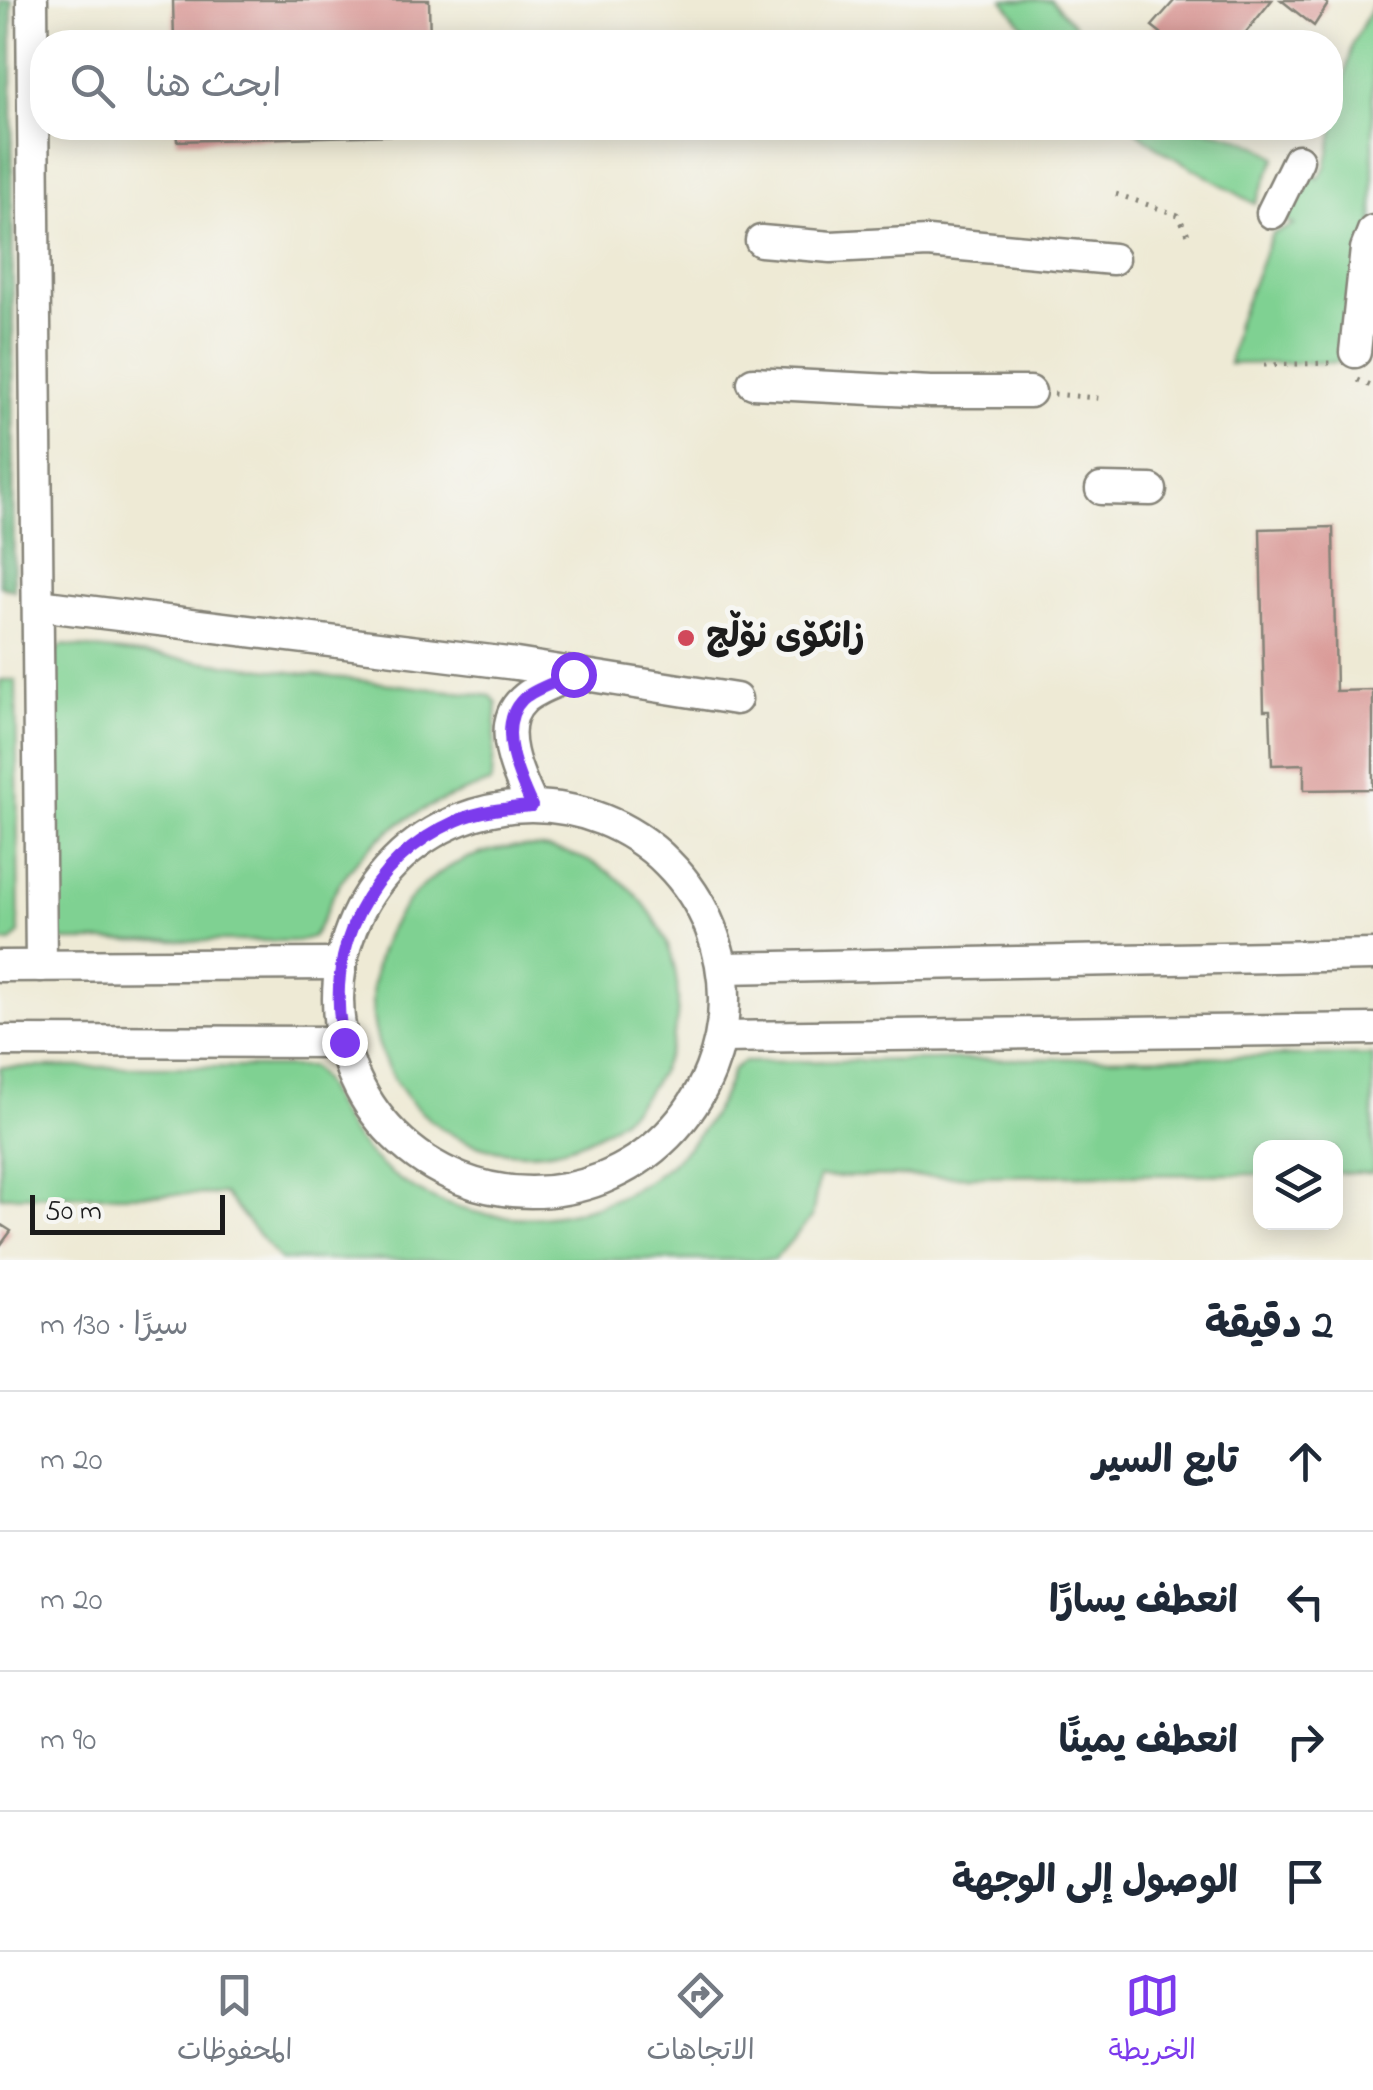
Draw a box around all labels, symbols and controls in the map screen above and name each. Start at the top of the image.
search box [30,30,1343,140]
icon: search [65,58,120,113]
text: ابحث هنا [145,59,282,115]
place label: زانکۆی نۆڵج [706,610,864,664]
marker: زانکۆی نۆڵج [675,627,697,649]
route start [551,652,597,698]
route end [322,1020,368,1066]
map controls [1253,1140,1343,1230]
button: layers [1253,1140,1343,1230]
scale bar [30,1190,225,1234]
text: 50 m [45,1192,102,1233]
text: 2 دقيقة [1205,1296,1333,1357]
text: سيرًا · 130 m [40,1303,189,1350]
icon: ahead [1278,1434,1333,1489]
text: تابع السير [1093,1435,1238,1491]
text: 20 m [40,1438,103,1485]
icon: left [1278,1574,1333,1629]
text: انعطف يسارًا [1049,1575,1238,1631]
text: 20 m [40,1578,103,1625]
icon: right [1278,1714,1333,1769]
text: انعطف يمينًا [1059,1715,1238,1771]
text: 90 m [40,1718,96,1765]
icon: arrive [1278,1854,1333,1909]
text: الوصول إلى الوجهة [952,1855,1238,1911]
tab: المحفوظات [177,1968,292,2074]
tab: الاتجاهات [646,1968,755,2074]
tab: الخريطة [1109,1968,1196,2074]

